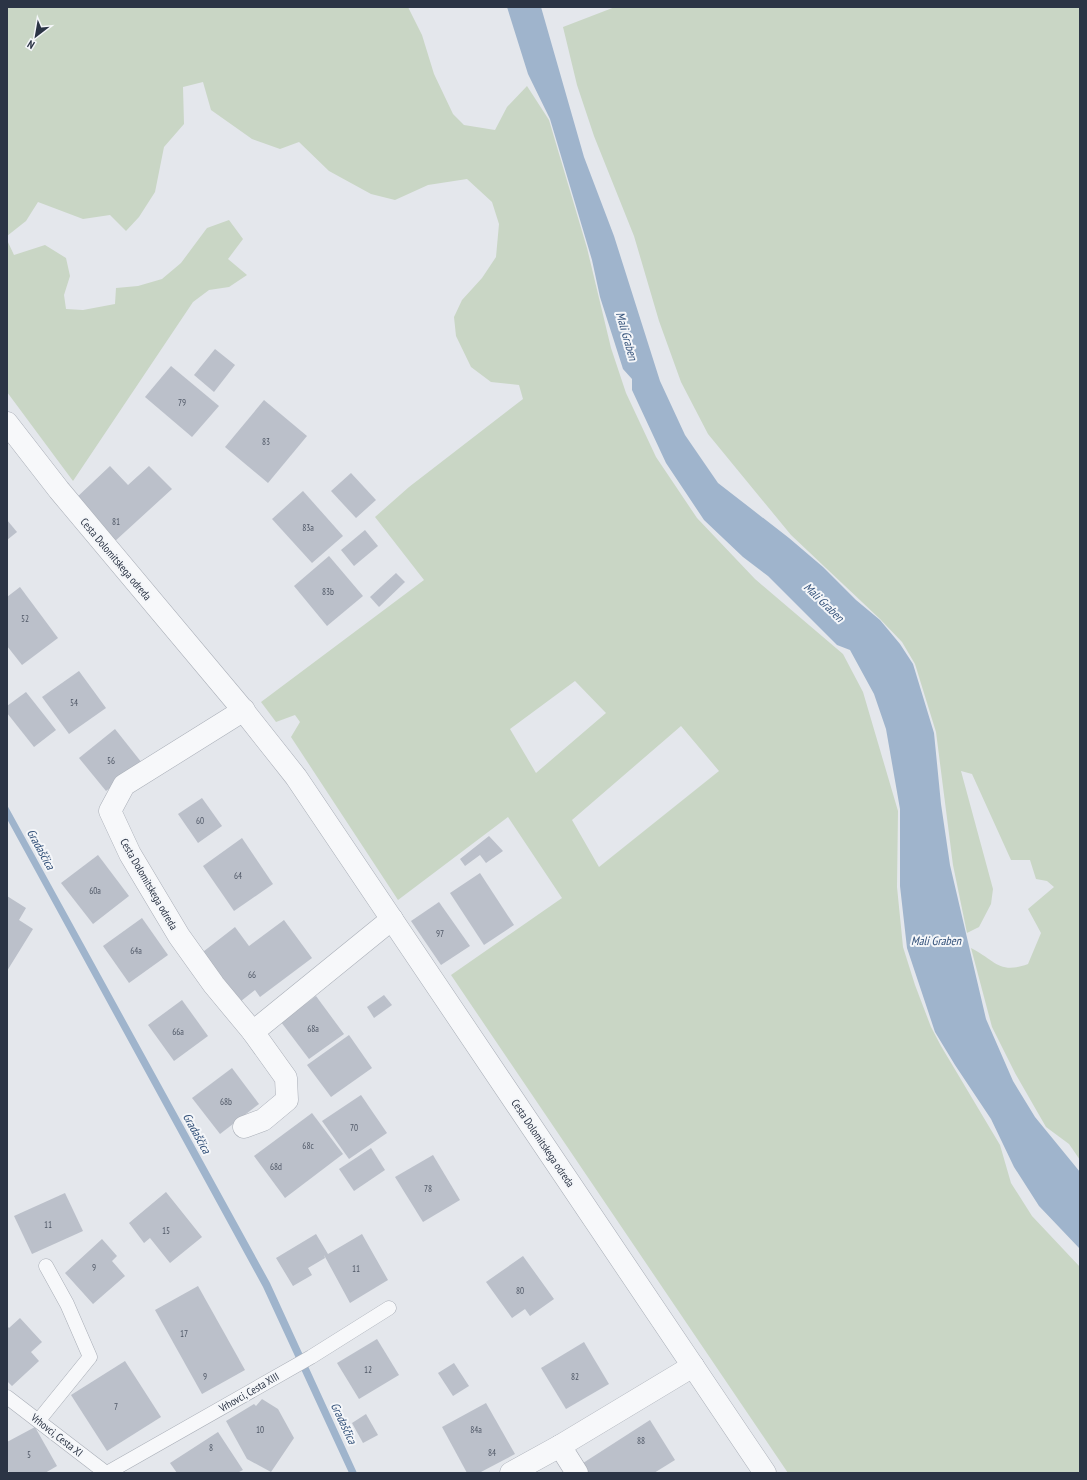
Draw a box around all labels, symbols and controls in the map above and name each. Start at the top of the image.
north arrow [16,16,56,56]
text: N [25,37,37,52]
water label: Mali Graben [613,310,641,363]
house number: 79 [178,397,186,408]
house number: 83 [262,436,270,447]
street label: Cesta Dolomitskega odreda [77,515,155,603]
house number: 81 [112,516,120,527]
house number: 83a [302,522,314,533]
water label: Mali Graben [801,579,848,625]
house number: 83b [322,586,334,597]
house number: 52 [21,613,29,624]
house number: 54 [70,697,78,708]
house number: 56 [107,755,115,766]
house number: 60 [196,815,204,826]
water label: Gradaščica [24,826,59,873]
street label: Cesta Dolomitskega odreda [117,836,181,932]
house number: 64 [234,870,242,881]
house number: 60a [89,885,101,896]
house number: 97 [436,928,444,939]
water label: Mali Graben [911,933,962,948]
house number: 64a [130,945,142,956]
house number: 66 [248,969,256,980]
house number: 68a [307,1023,319,1034]
house number: 66a [172,1026,184,1037]
house number: 68b [220,1096,232,1107]
street label: Cesta Dolomitskega odreda [508,1096,578,1190]
water label: Gradaščica [180,1110,215,1157]
house number: 70 [350,1122,358,1133]
house number: 68c [302,1140,314,1151]
house number: 68d [270,1161,282,1172]
house number: 78 [424,1183,432,1194]
house number: 11 [44,1219,52,1230]
house number: 15 [162,1225,170,1236]
house number: 9 [92,1262,96,1273]
house number: 11 [352,1263,360,1274]
house number: 80 [516,1285,524,1296]
house number: 17 [180,1328,188,1339]
house number: 12 [364,1364,372,1375]
street label: Vrhovci, Cesta XIII [216,1369,282,1415]
house number: 9 [203,1371,207,1382]
house number: 82 [571,1371,579,1382]
water label: Gradaščica [328,1400,361,1447]
house number: 7 [114,1401,118,1412]
street label: Vrhovci, Cesta XI [28,1410,86,1460]
house number: 10 [256,1424,264,1435]
house number: 84a [470,1424,482,1435]
house number: 88 [637,1435,645,1446]
house number: 8 [209,1442,213,1453]
house number: 84 [488,1447,496,1458]
house number: 5 [27,1449,31,1460]

